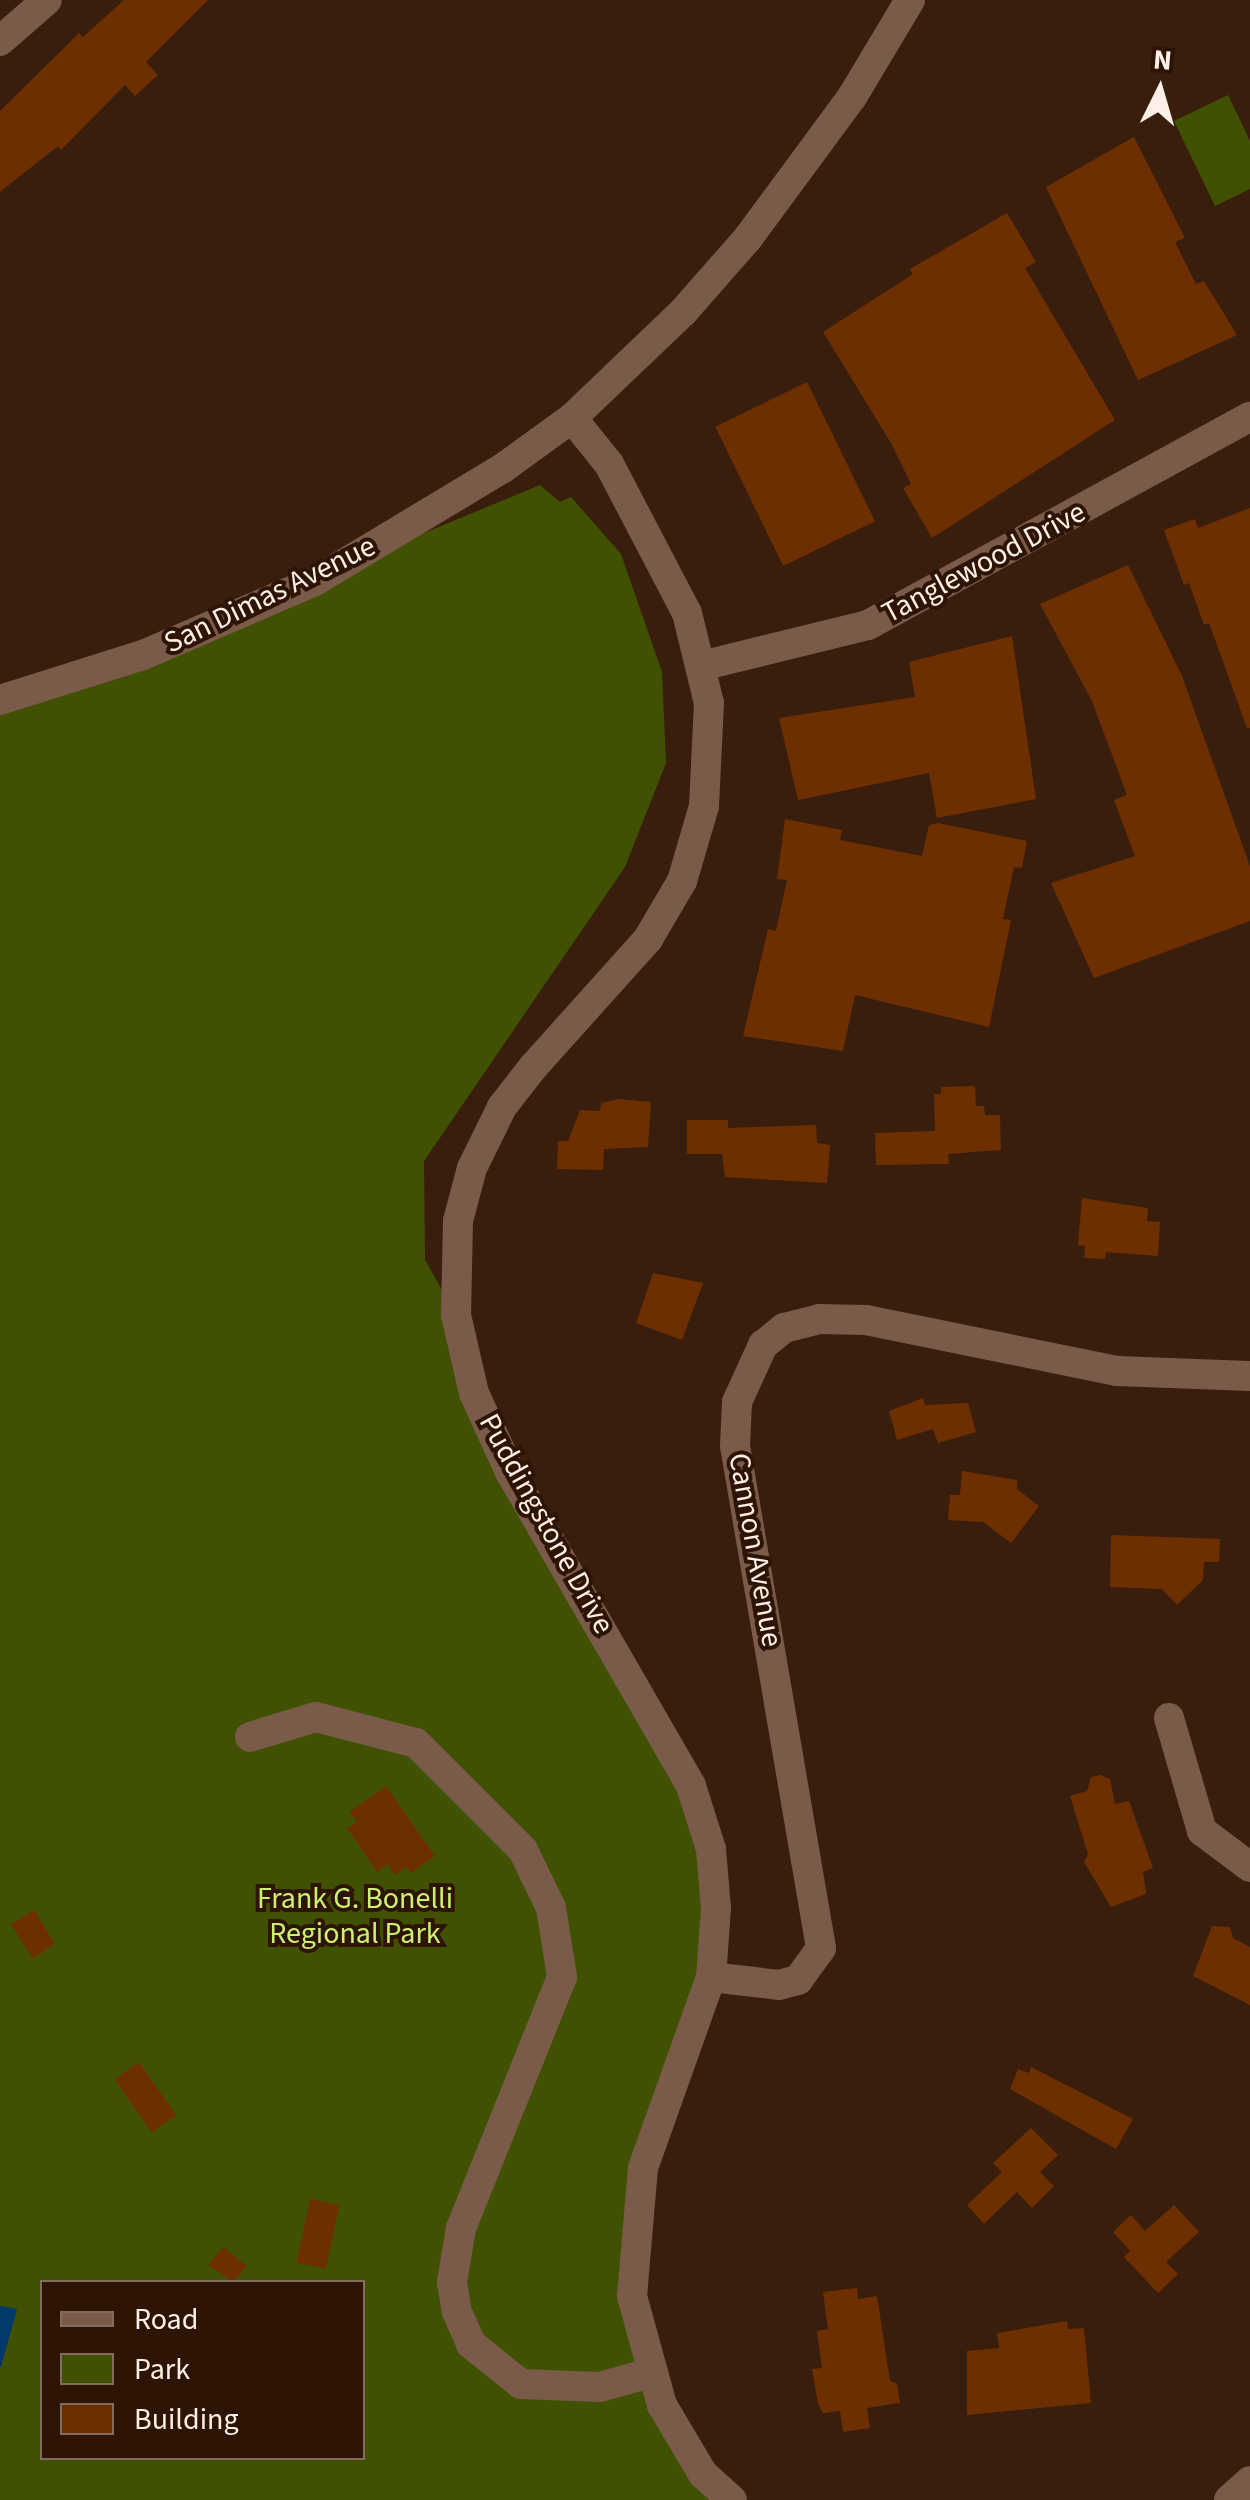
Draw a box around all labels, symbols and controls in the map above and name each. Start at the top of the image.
text: N [1152,39,1174,81]
north arrow [1110,40,1210,140]
street label: Tanglewood Drive [876,494,1092,632]
street label: San Dimas Avenue [159,528,381,662]
street label: Puddingstone Drive [471,1408,621,1640]
street label: Cannon Avenue [720,1450,790,1650]
park label: Frank G. Bonelli Regional Park [257,1881,453,1952]
legend [40,2280,365,2460]
text: Road [134,2298,198,2341]
text: Park [134,2348,190,2391]
text: Building [134,2398,239,2441]

